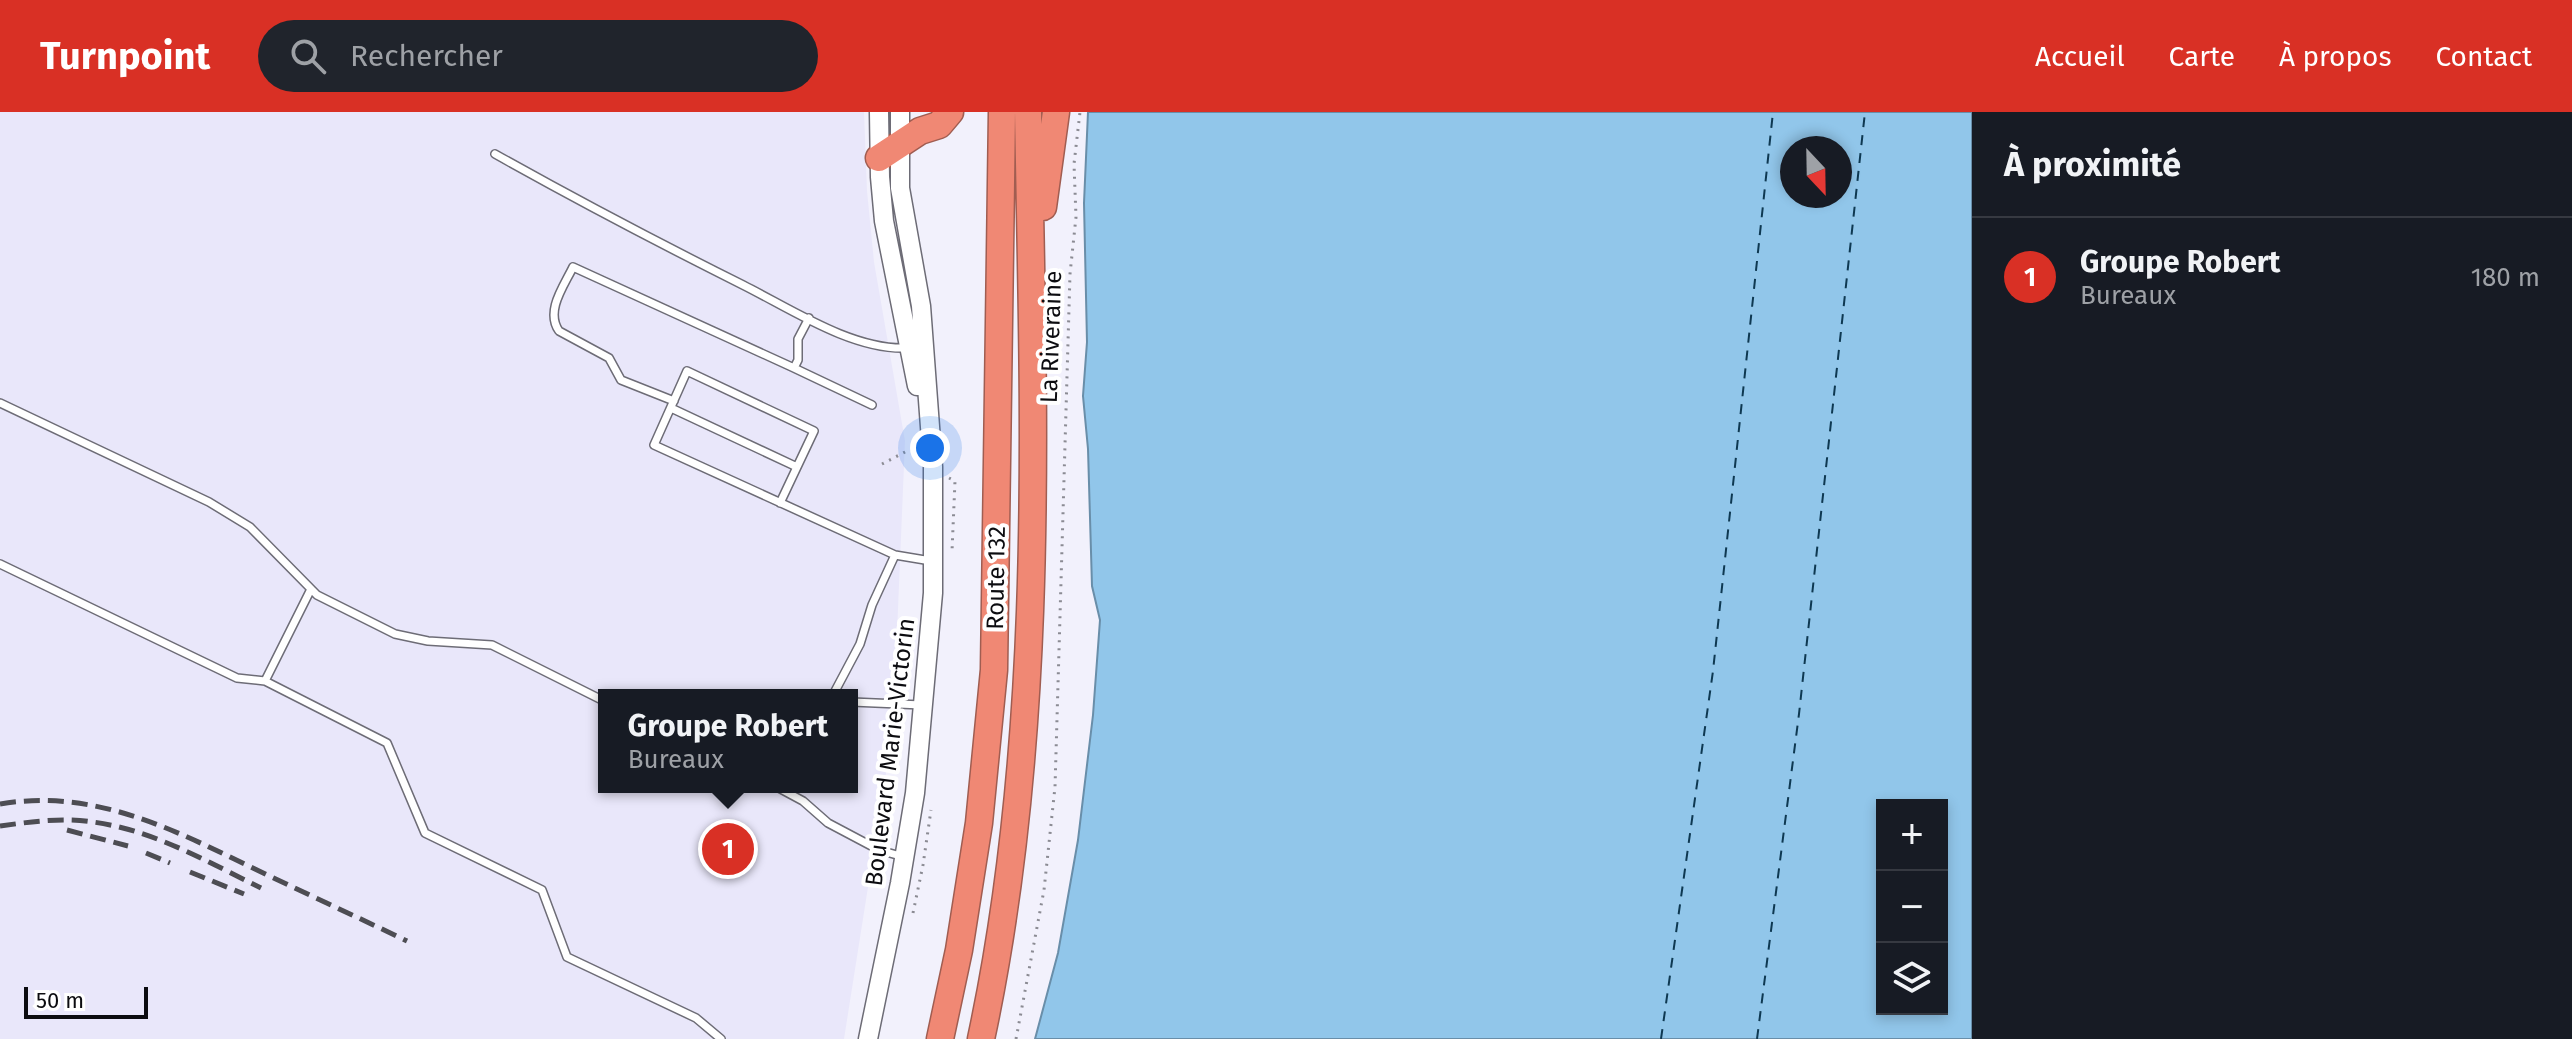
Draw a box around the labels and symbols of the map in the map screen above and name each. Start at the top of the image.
north arrow [1780,136,1852,208]
street label: La Riveraine [1035,270,1067,404]
your location [910,428,950,468]
street label: Route 132 [981,526,1011,630]
street label: Boulevard Marie-Victorin [860,616,920,888]
pin: 1 [702,819,754,879]
scale bar [24,983,148,1019]

